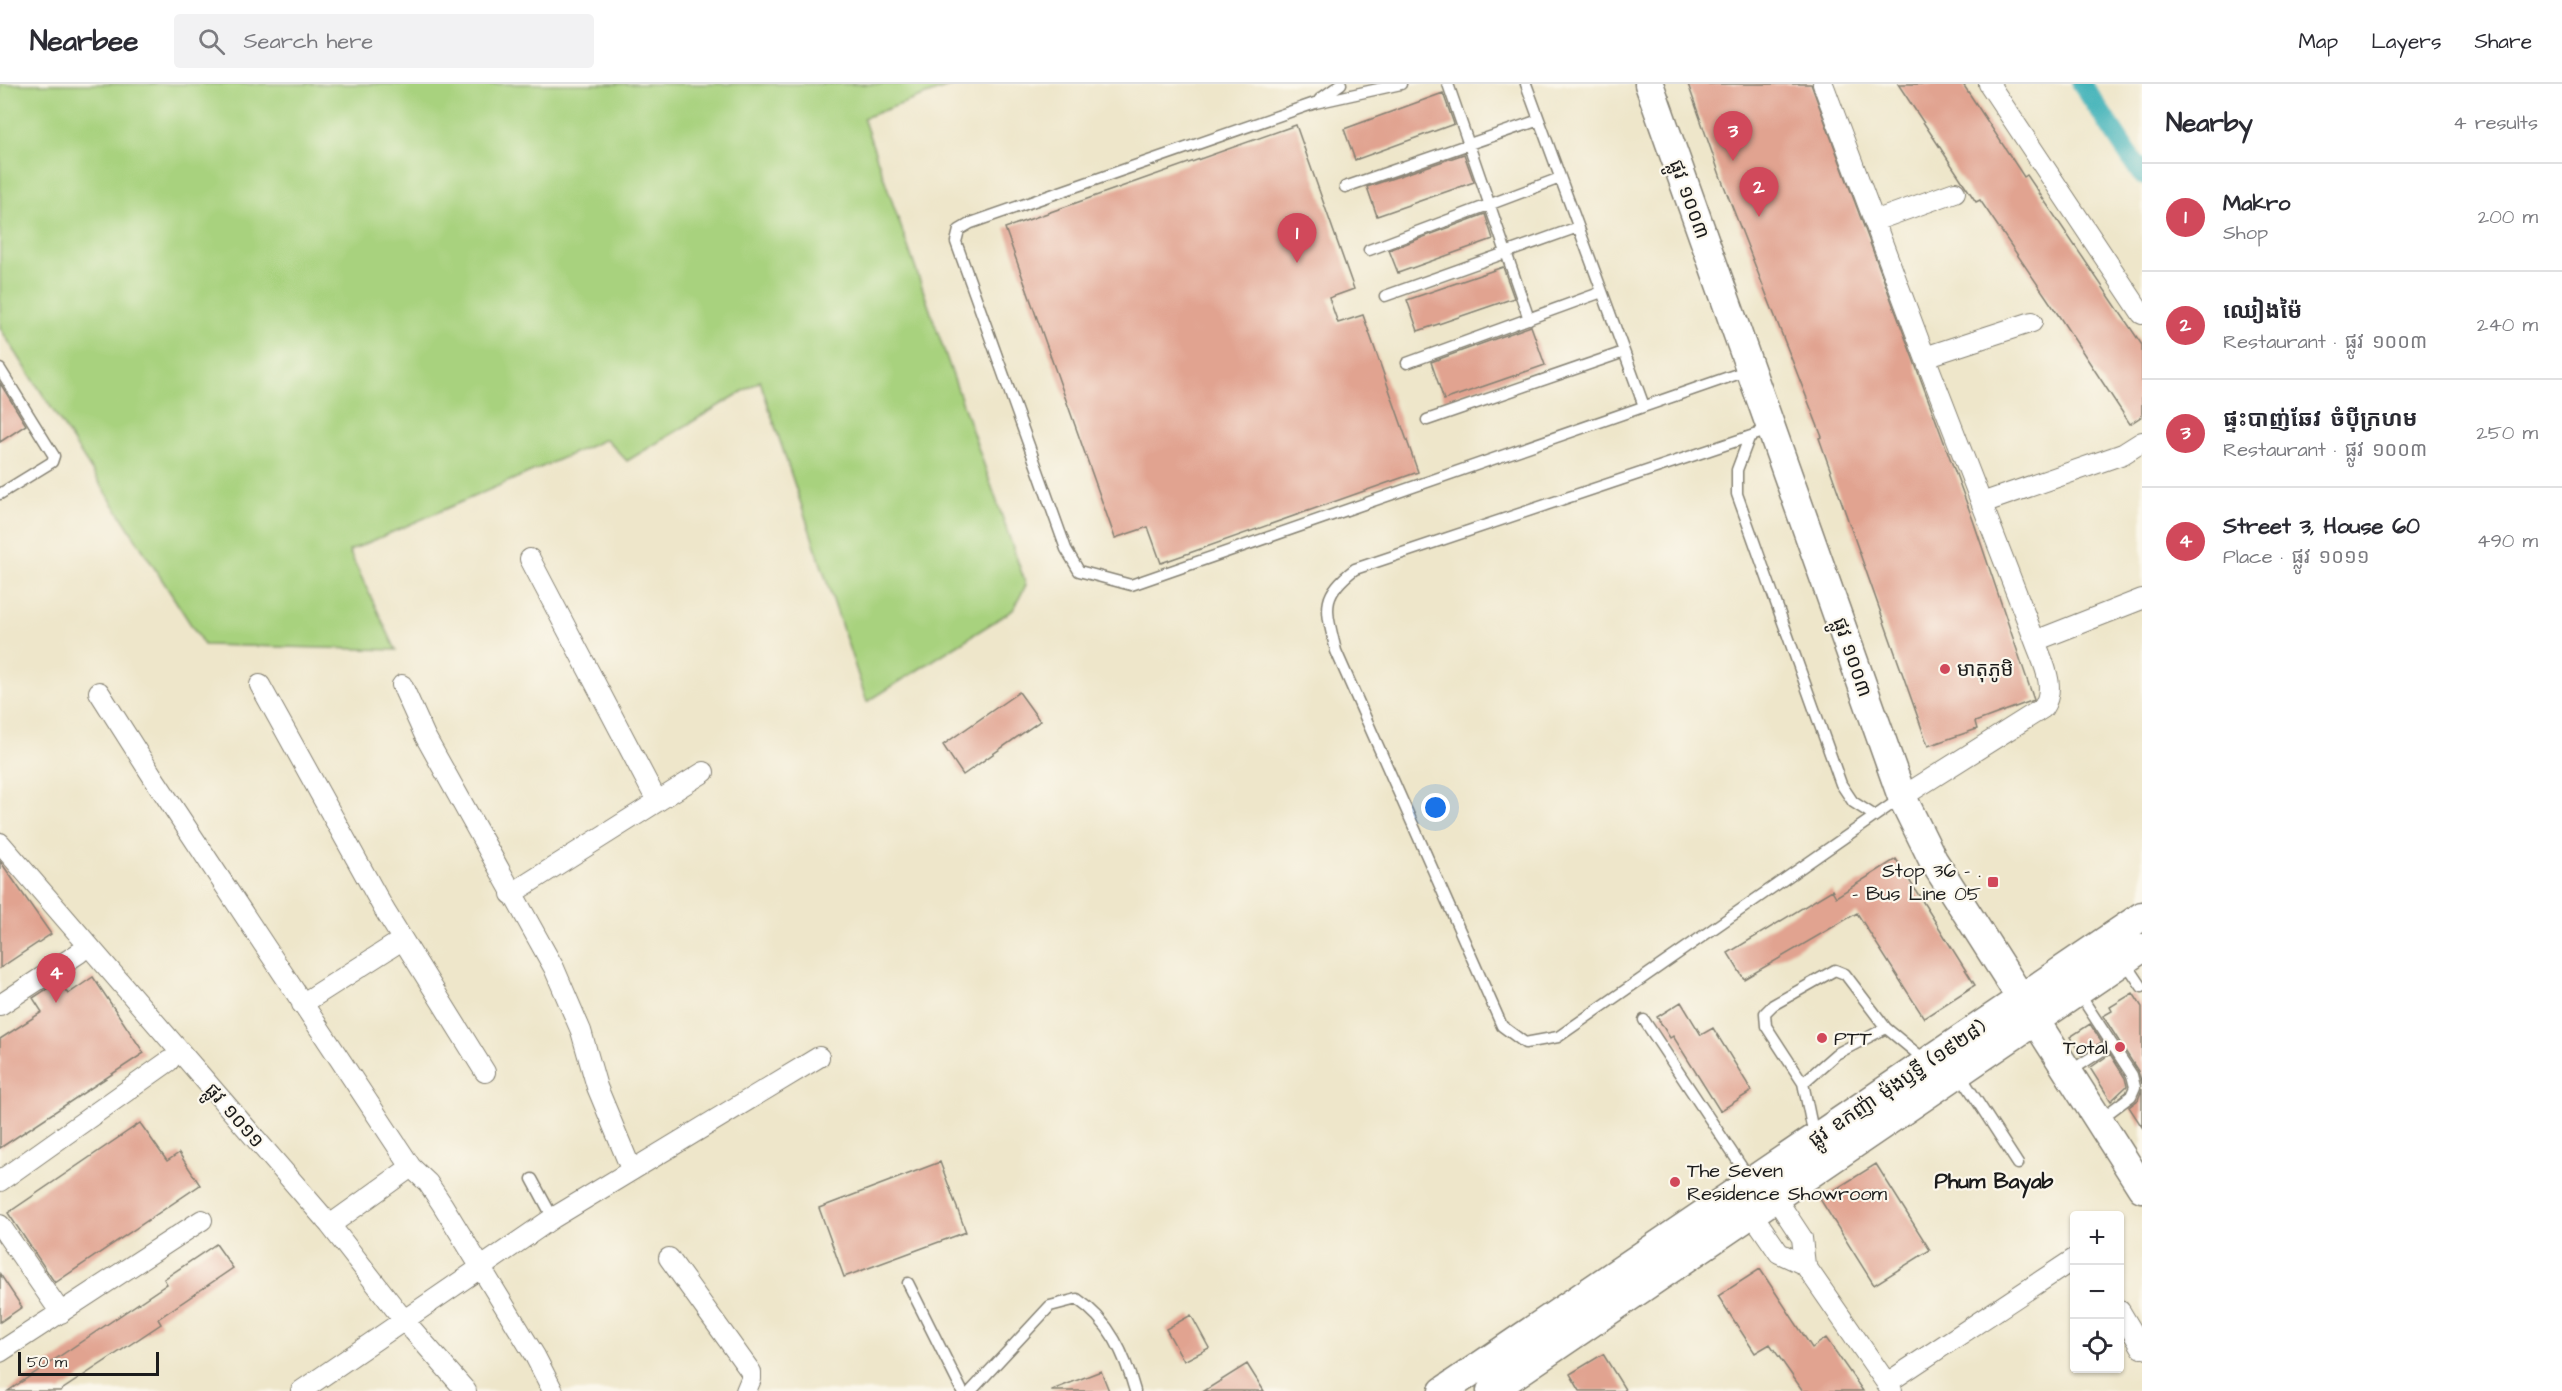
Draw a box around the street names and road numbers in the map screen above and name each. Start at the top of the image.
street label: ផ្លូវ ១០០៣ [1658,156,1716,244]
street label: ផ្លូវ ១០០៣ [1822,614,1879,702]
street label: ផ្លូវ ឧកញ៉ា ម៉ុងឫទ្ធី (១៩២៨) [1803,1014,1994,1157]
street label: ផ្លូវ ១០១១ [195,1077,270,1157]

